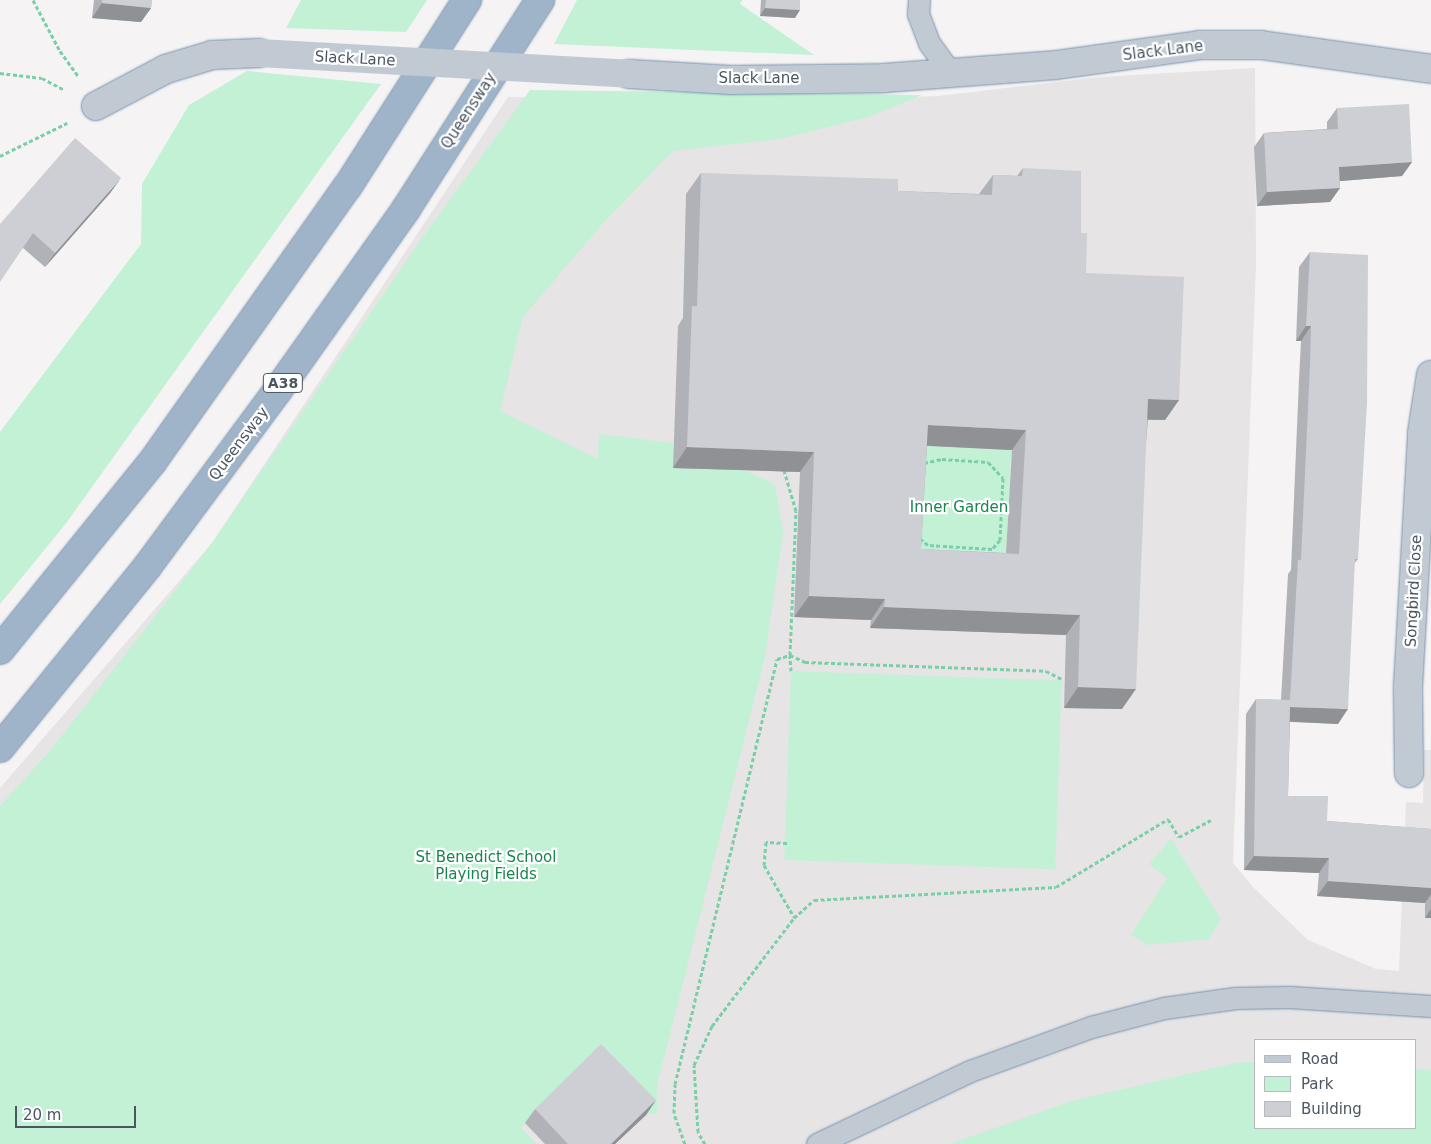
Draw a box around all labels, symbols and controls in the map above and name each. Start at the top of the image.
street label: Slack Lane [1122,37,1204,65]
street label: Slack Lane [314,48,396,70]
street label: Queensway [438,69,500,153]
street label: Slack Lane [719,70,799,88]
road number: A38 [262,372,304,394]
street label: Queensway [206,404,272,484]
park label: Inner Garden [910,499,1008,517]
street label: Songbird Close [1402,534,1426,648]
park label: St Benedict School Playing Fields [416,848,556,883]
legend [1254,1039,1416,1129]
text: Road [1301,1050,1339,1068]
text: Park [1301,1075,1333,1093]
scale bar [18,1096,139,1128]
text: Building [1301,1100,1362,1118]
text: 20 m [23,1106,61,1124]

